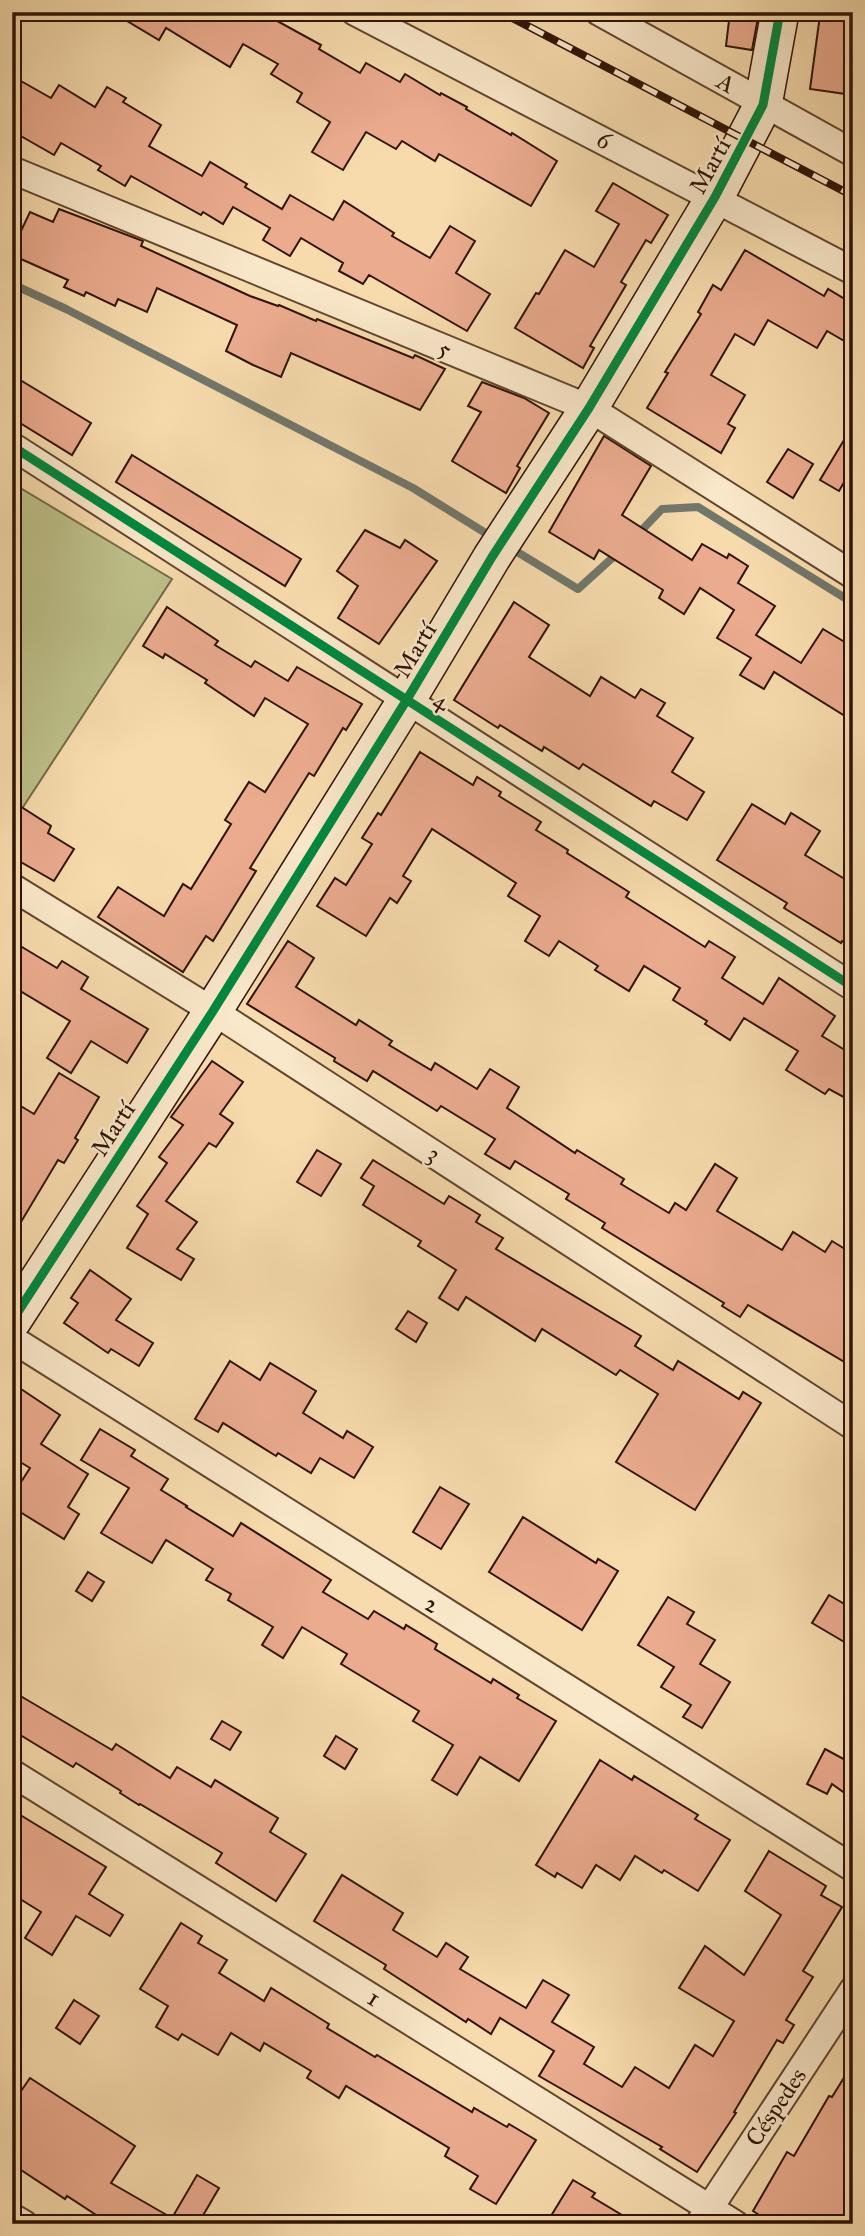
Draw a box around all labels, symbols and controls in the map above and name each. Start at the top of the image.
street label: A [711,65,740,100]
street label: 6 [592,124,617,156]
street label: Martí [683,132,738,199]
street label: 5 [434,333,456,365]
street label: Martí [387,616,444,683]
street label: 4 [428,685,456,718]
street label: Martí [84,1095,142,1162]
street label: 3 [422,1139,446,1169]
street label: 2 [419,1588,445,1620]
street label: 1 [362,1983,386,2013]
street label: Céspedes [739,2062,813,2152]

